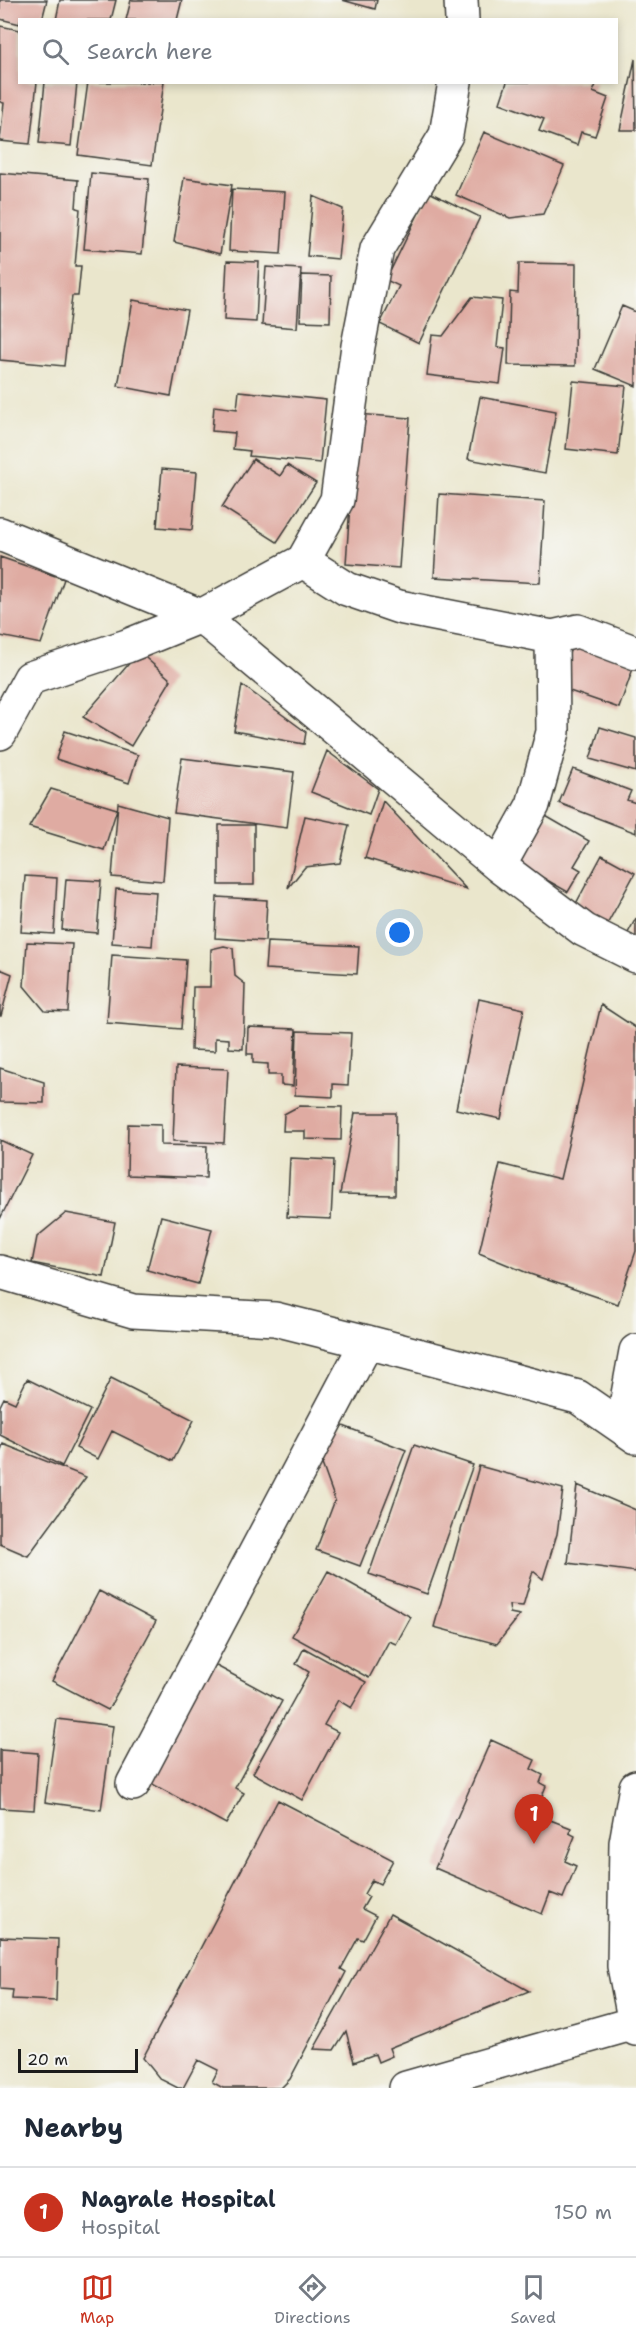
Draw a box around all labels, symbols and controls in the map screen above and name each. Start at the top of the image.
search box [18,18,618,84]
icon: search [39,35,72,68]
text: Search here [87,37,213,66]
your location [385,918,414,947]
pin: 1 [514,1794,554,1844]
scale bar [18,2046,138,2074]
text: 20 m [27,2049,68,2070]
text: Nearby [24,2110,123,2145]
text: Nagrale Hospital [81,2185,276,2214]
text: 1 [39,2199,48,2225]
text: 150 m [554,2199,612,2225]
text: Hospital [81,2214,160,2240]
tab: Map [80,2271,114,2328]
tab: Directions [274,2271,351,2328]
tab: Saved [511,2271,556,2328]

